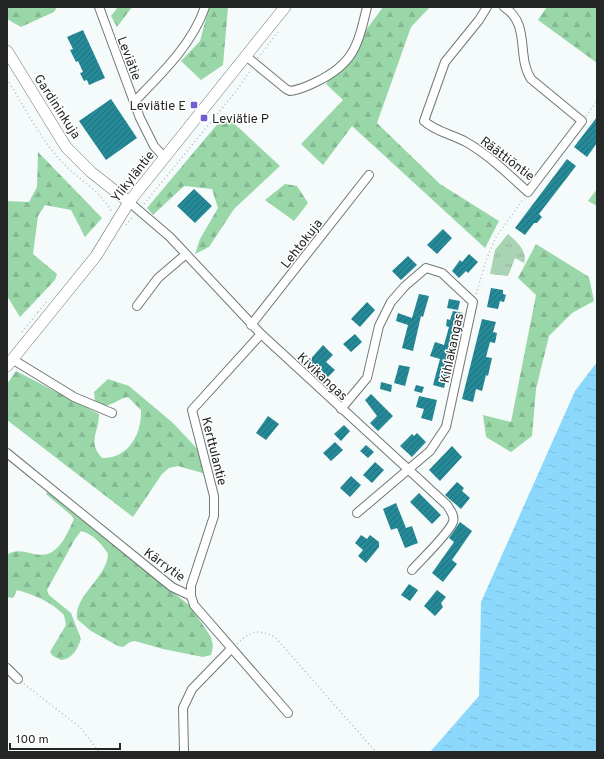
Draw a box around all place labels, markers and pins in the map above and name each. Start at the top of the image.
place label: Leviätie E [129,99,186,115]
marker: Leviätie E [189,100,199,110]
place label: Leviätie P [212,112,269,128]
marker: Leviätie P [199,113,209,123]

